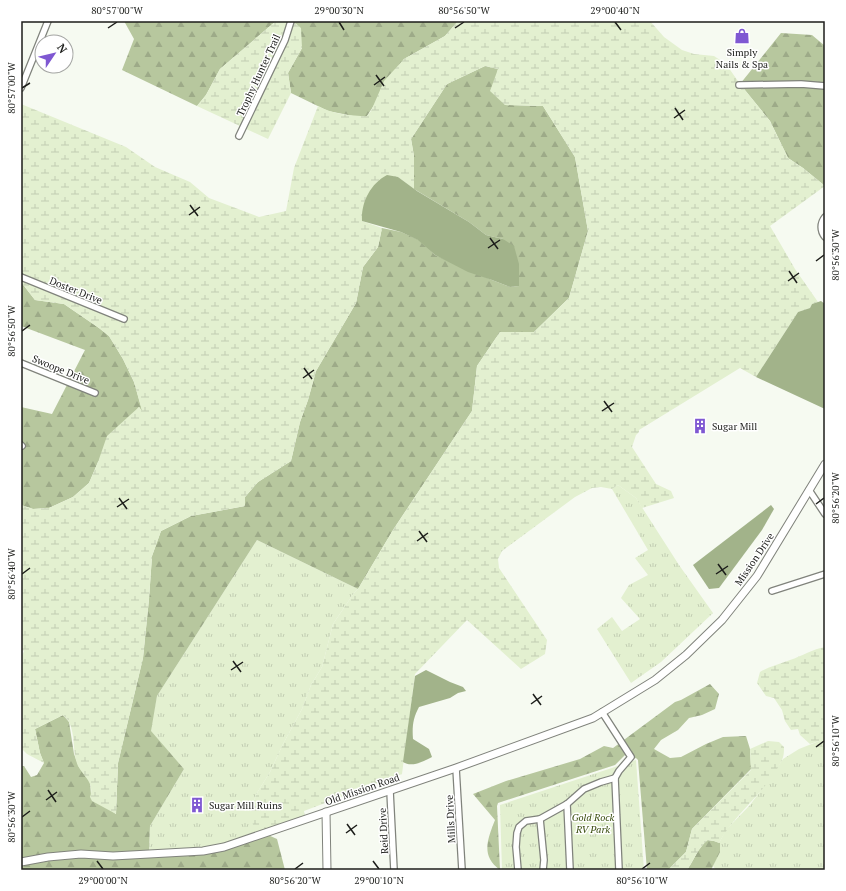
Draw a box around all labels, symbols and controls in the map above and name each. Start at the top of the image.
text: 80°57'00"W [91,4,143,17]
text: 29°00'30"N [314,4,364,17]
text: 80°56'50"W [438,4,490,17]
text: 29°00'40"N [590,4,640,17]
shop icon: Simply Nails & Spa [733,27,751,45]
street label: Trophy Hunter Trail [234,32,283,118]
north arrow [34,34,74,74]
text: N [54,41,71,56]
place label: Simply Nails & Spa [716,46,768,71]
text: 80°57'00"W [5,62,18,114]
text: 80°56'30"W [829,229,842,281]
street label: Doster Drive [48,274,104,307]
text: 80°56'50"W [5,305,18,357]
street label: Swoope Drive [30,352,91,387]
building icon: Sugar Mill [691,417,709,435]
place label: Sugar Mill [712,420,757,433]
text: 80°56'20"W [829,472,842,524]
street label: Mission Drive [732,530,777,588]
text: 80°56'40"W [5,548,18,600]
text: 80°56'10"W [829,715,842,767]
street label: Old Mission Road [323,770,402,808]
text: 80°56'30"W [5,791,18,843]
street label: Mills Drive [443,795,458,843]
building icon: Sugar Mill Ruins [188,796,206,814]
place label: Sugar Mill Ruins [209,799,282,812]
street label: Reid Drive [376,808,391,854]
park label: Gold Rock RV Park [572,811,615,836]
text: 29°00'00"N [78,874,128,887]
text: 80°56'20"W [269,874,321,887]
text: 29°00'10"N [354,874,404,887]
text: 80°56'10"W [616,874,668,887]

